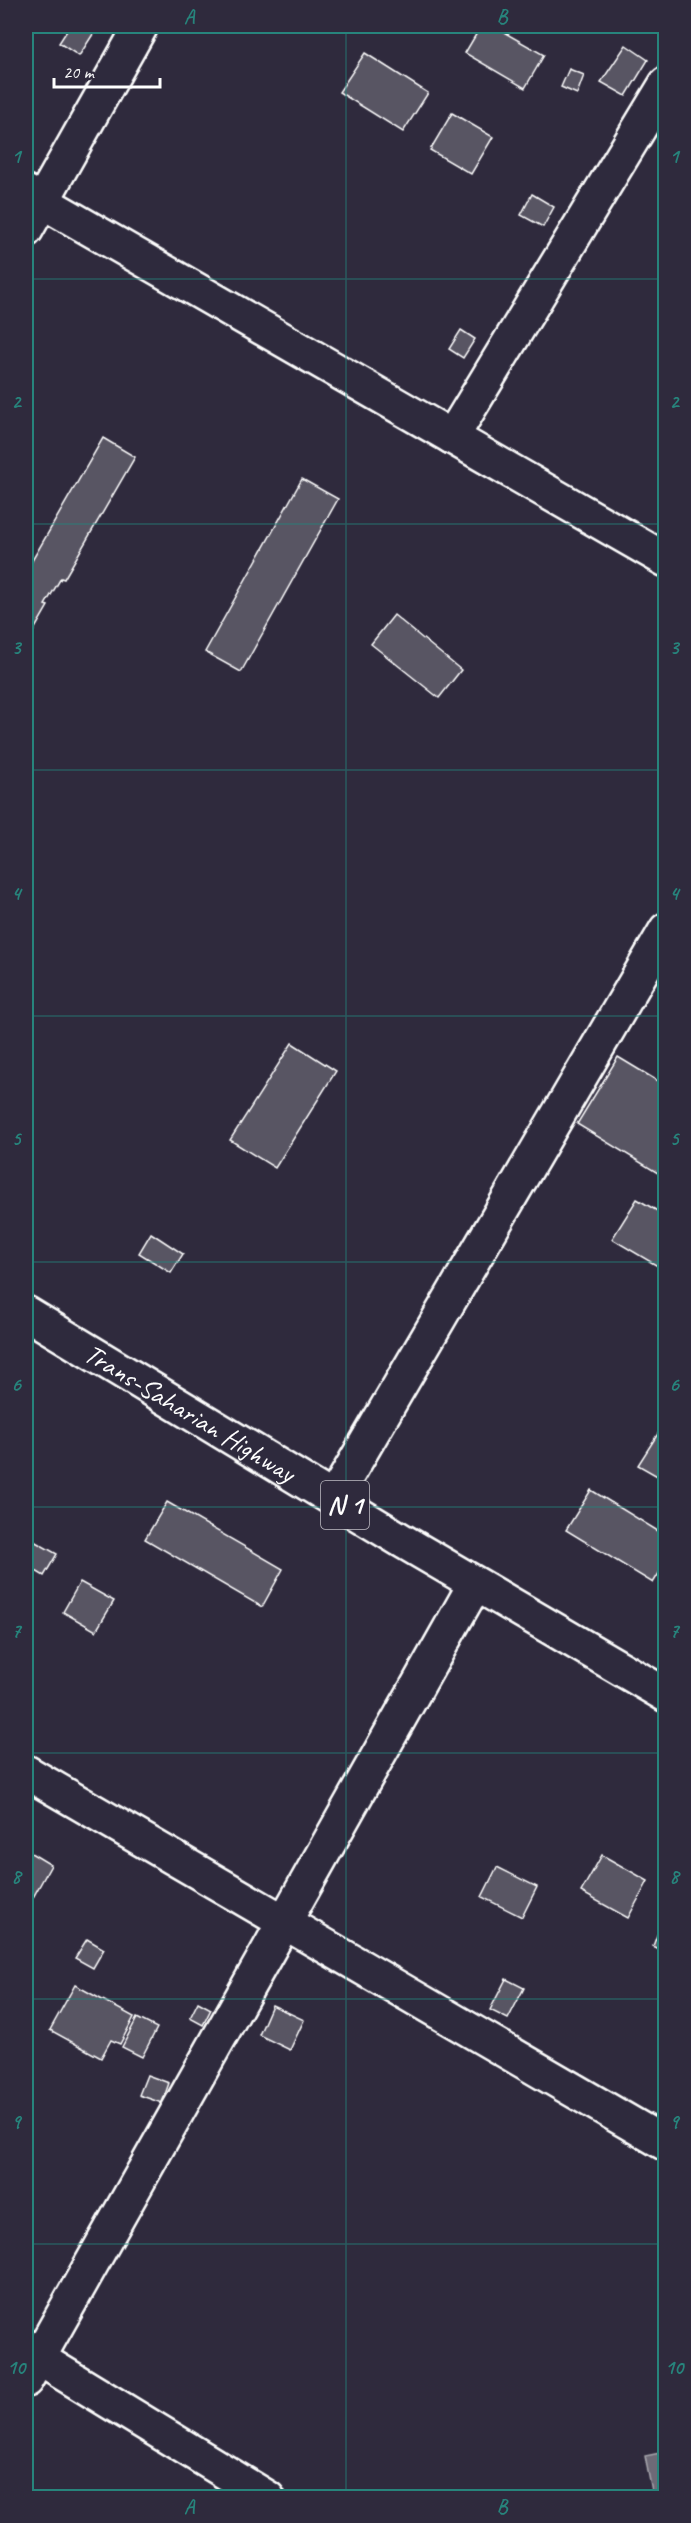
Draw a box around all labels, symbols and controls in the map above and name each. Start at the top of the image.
text: A [184,4,196,29]
text: B [497,4,509,29]
scale bar [54,51,160,89]
text: 20 m [63,61,96,83]
text: 1 [12,144,23,169]
text: 1 [670,144,681,169]
text: 2 [12,389,23,414]
text: 2 [670,389,681,414]
text: 3 [12,635,23,660]
text: 3 [670,635,681,660]
text: 4 [12,881,24,906]
text: 4 [670,881,682,906]
text: 5 [12,1126,23,1151]
text: 5 [670,1126,681,1151]
street label: Trans-Saharian Highway [78,1335,304,1491]
text: 6 [11,1372,22,1397]
text: 6 [669,1372,680,1397]
road number: N 1 [321,1481,369,1529]
text: 7 [12,1618,23,1643]
text: 7 [670,1618,681,1643]
text: 8 [12,1864,24,1889]
text: 8 [670,1864,682,1889]
text: 9 [12,2109,23,2134]
text: 9 [670,2109,681,2134]
text: 10 [7,2355,27,2380]
text: 10 [665,2355,685,2380]
text: A [184,2494,196,2519]
text: B [497,2494,509,2519]

